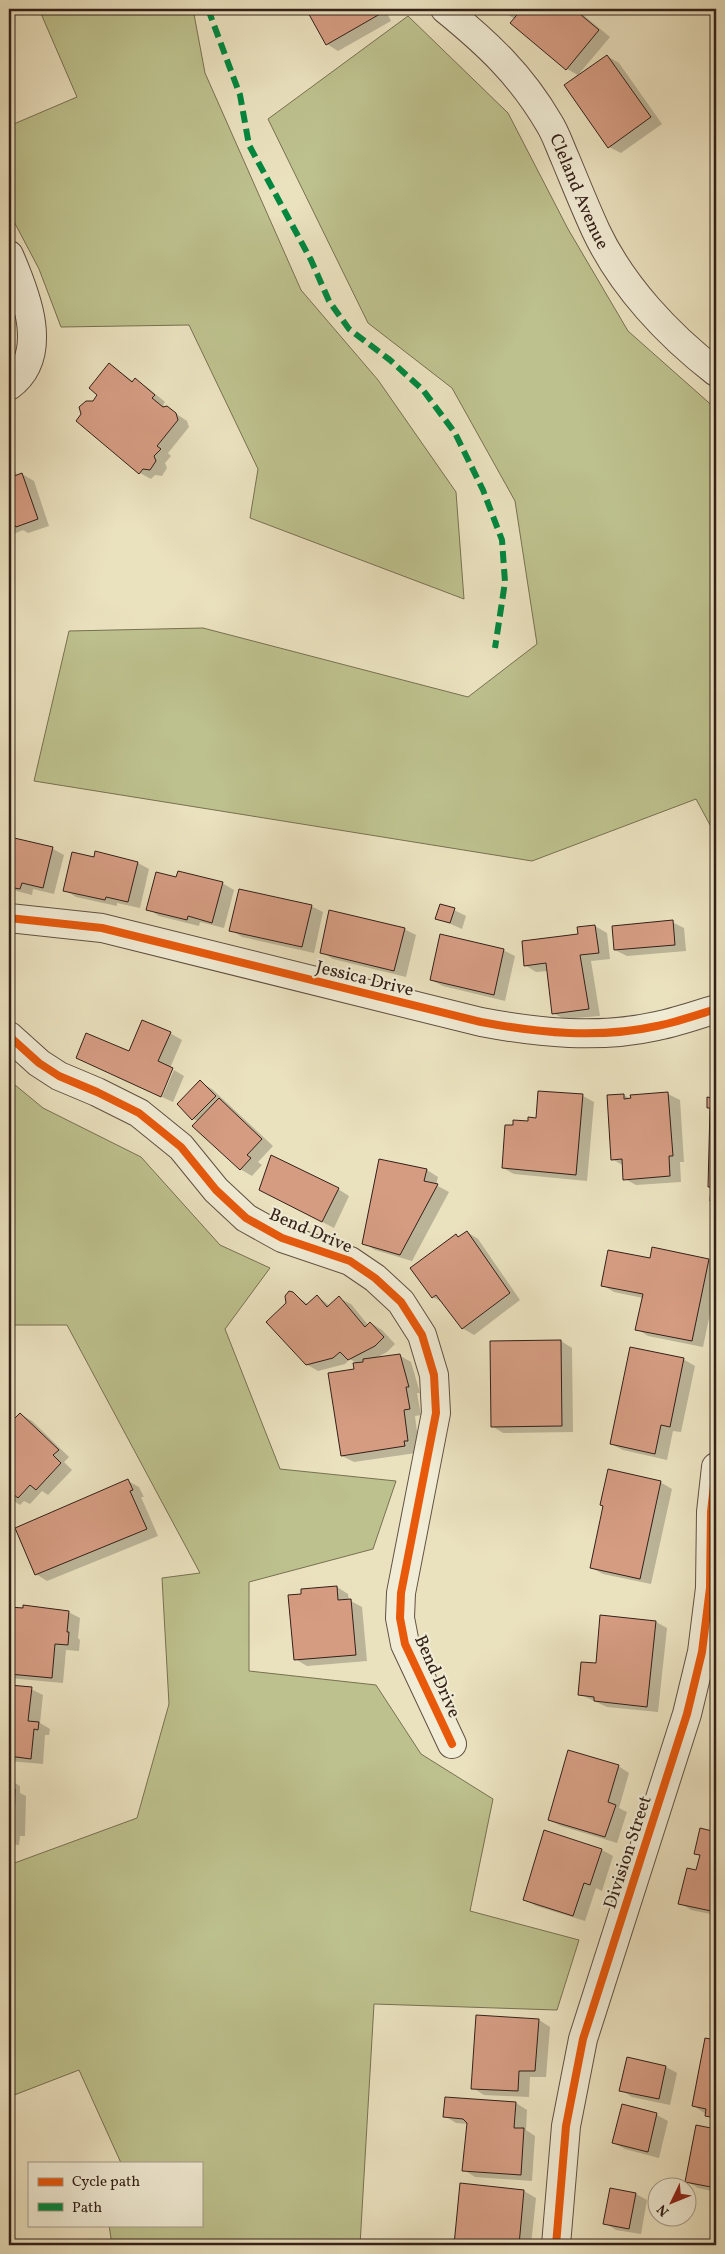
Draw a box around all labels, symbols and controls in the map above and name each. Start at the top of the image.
street label: Cleland Avenue [542,130,614,254]
street label: Jessica Drive [313,955,416,1004]
street label: Bend Drive [265,1203,356,1260]
street label: Bend Drive [407,1631,466,1722]
street label: Division Street [598,1793,659,1912]
legend [28,2162,202,2226]
text: Cycle path [72,2172,140,2193]
north arrow [648,2176,698,2226]
text: Path [72,2198,102,2219]
text: N [653,2200,674,2220]

